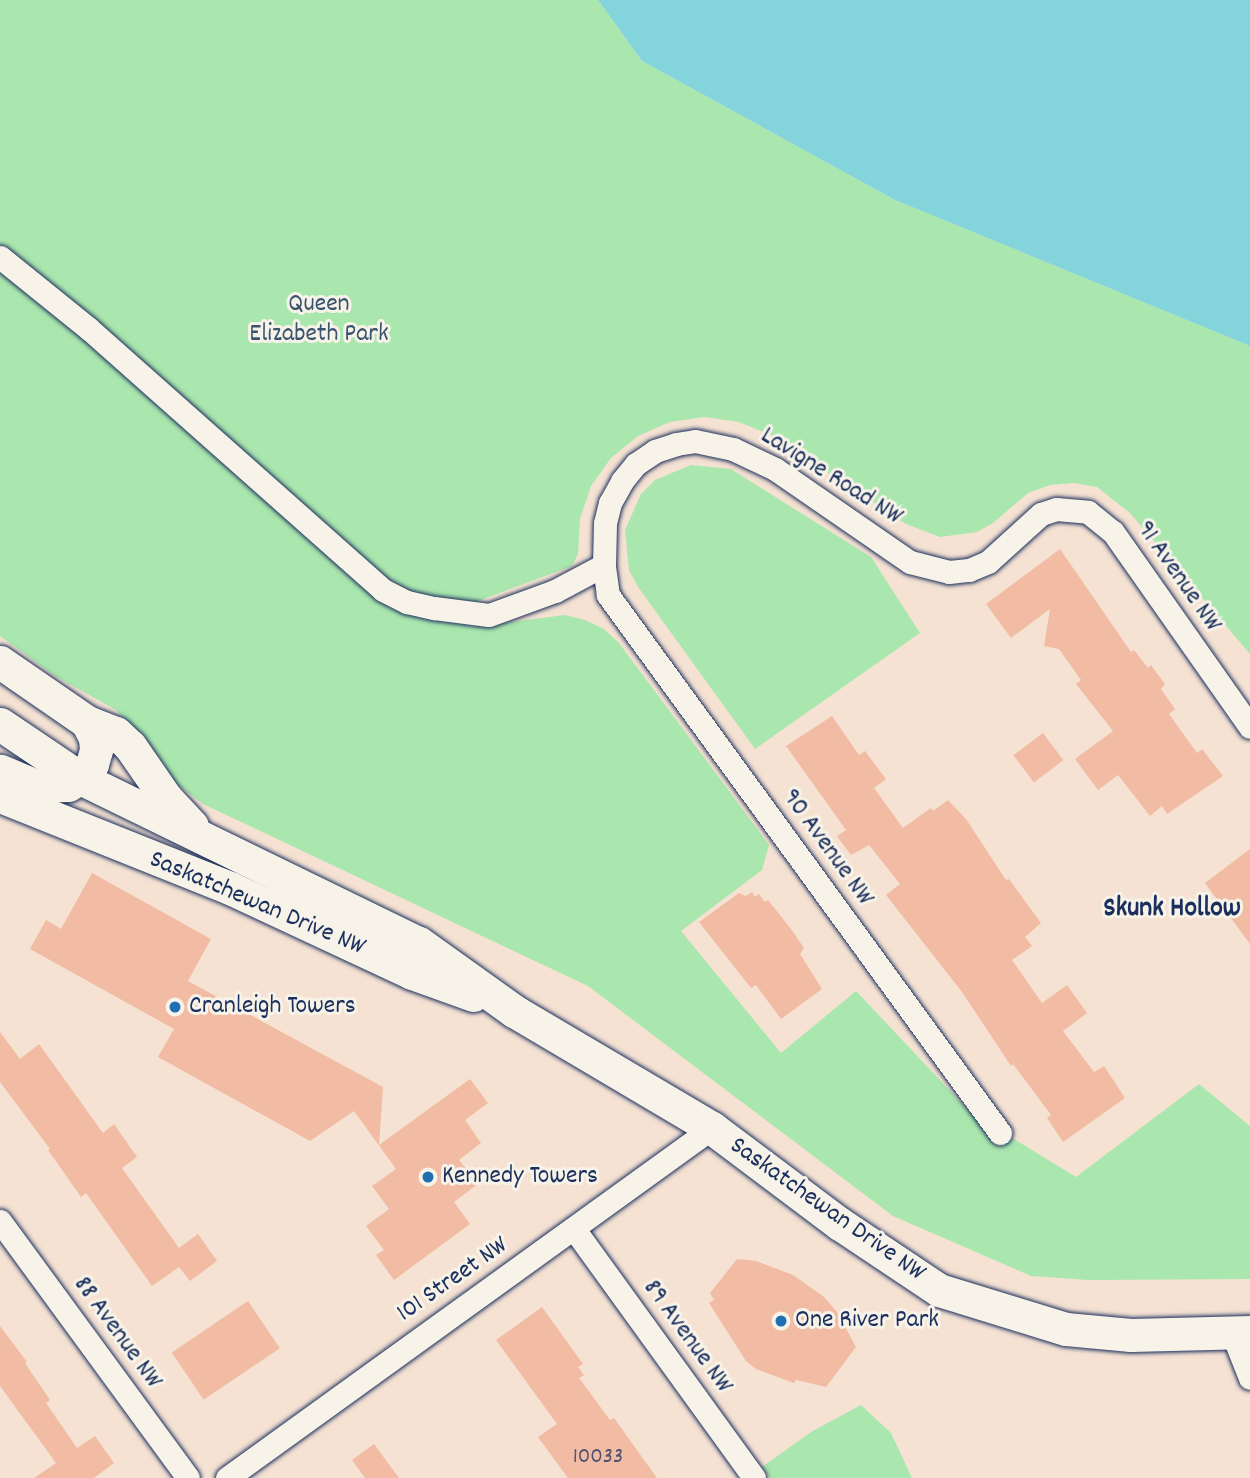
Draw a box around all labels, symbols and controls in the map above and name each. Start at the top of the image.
park label: Queen Elizabeth Park [249,289,389,350]
street label: Lavigne Road NW [754,421,908,533]
street label: 91 Avenue NW [1128,515,1228,639]
street label: 90 Avenue NW [774,783,880,913]
street label: Saskatchewan Drive NW [144,844,370,964]
district label: Skunk Hollow [1103,893,1241,927]
place label: Cranleigh Towers [189,991,356,1023]
marker: Cranleigh Towers [167,999,183,1015]
street label: Saskatchewan Drive NW [723,1131,931,1289]
place label: Kennedy Towers [442,1161,598,1193]
marker: Kennedy Towers [420,1169,436,1185]
street label: 101 Street NW [391,1230,515,1330]
street label: 88 Avenue NW [66,1271,168,1395]
street label: 89 Avenue NW [635,1274,739,1400]
place label: One River Park [795,1305,939,1337]
marker: One River Park [773,1313,789,1329]
house number: 10033 [573,1444,623,1472]

